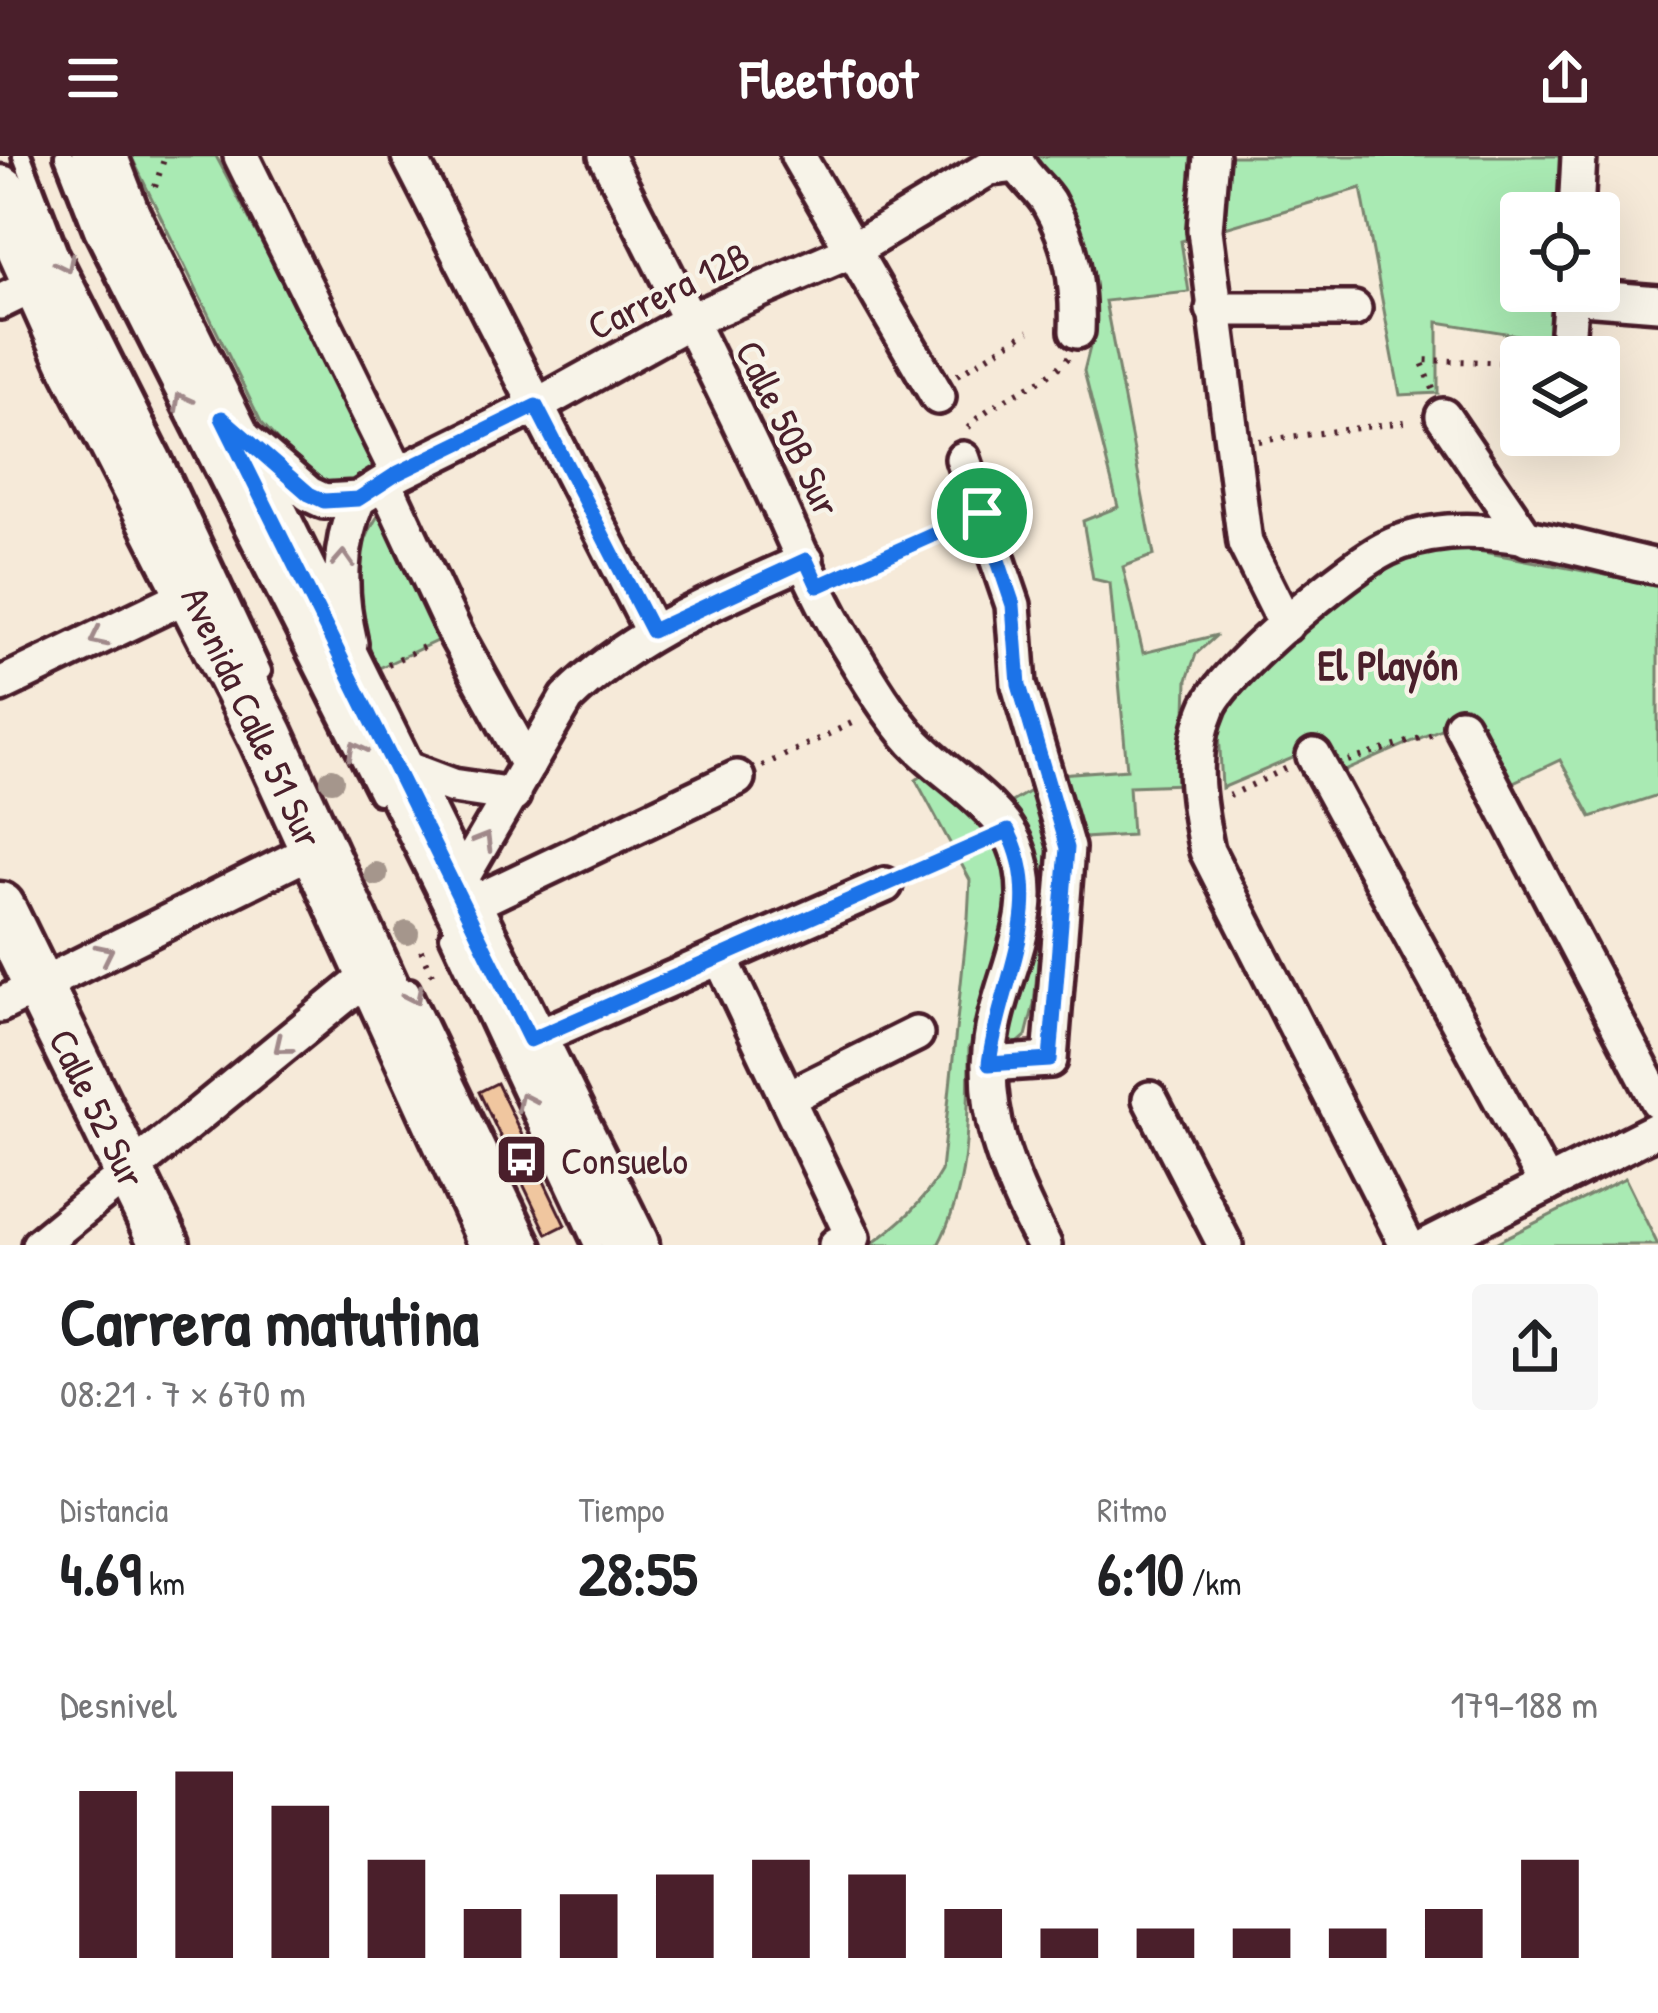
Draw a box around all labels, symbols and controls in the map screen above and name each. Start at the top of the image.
text: Fleetfoot [740,42,918,115]
icon: menu [60,45,126,111]
icon: share [1532,45,1598,111]
map controls [1500,192,1620,456]
button: locate [1500,192,1620,312]
street label: Carrera 12B [578,228,758,352]
one-way arrow [52,252,75,273]
street label: Calle 50B Sur [724,331,854,525]
button: layers [1500,336,1620,456]
one-way arrow [173,392,196,414]
pin [931,462,1033,564]
icon: arrive [949,480,1015,546]
one-way arrow [329,549,355,568]
street label: Avenida Calle 51 Sur [169,578,337,856]
one-way arrow [89,624,110,647]
district label: El Playón [1318,636,1458,694]
one-way arrow [346,741,370,762]
one-way arrow [470,833,492,855]
one-way arrow [93,944,114,968]
one-way arrow [400,984,423,1005]
street label: Calle 52 Sur [37,1020,159,1196]
one-way arrow [273,1032,295,1054]
one-way arrow [516,1092,539,1113]
bus stop icon: Consuelo [494,1131,550,1187]
place label: Consuelo [561,1133,688,1186]
text: Carrera matutina [60,1276,479,1366]
button: share [1472,1284,1598,1410]
text: 08:21 · 7 × 670 m [60,1366,306,1419]
text: Distancia [60,1488,168,1532]
text: Tiempo [579,1488,665,1532]
text: Ritmo [1097,1488,1167,1532]
text: 4.69 [60,1532,141,1614]
text: 28:55 [579,1532,697,1614]
text: 6:10 [1097,1532,1184,1614]
text: km [141,1561,185,1605]
text: /km [1184,1561,1242,1605]
text: Desnivel [60,1677,177,1730]
text: 179–188 m [1450,1677,1598,1730]

